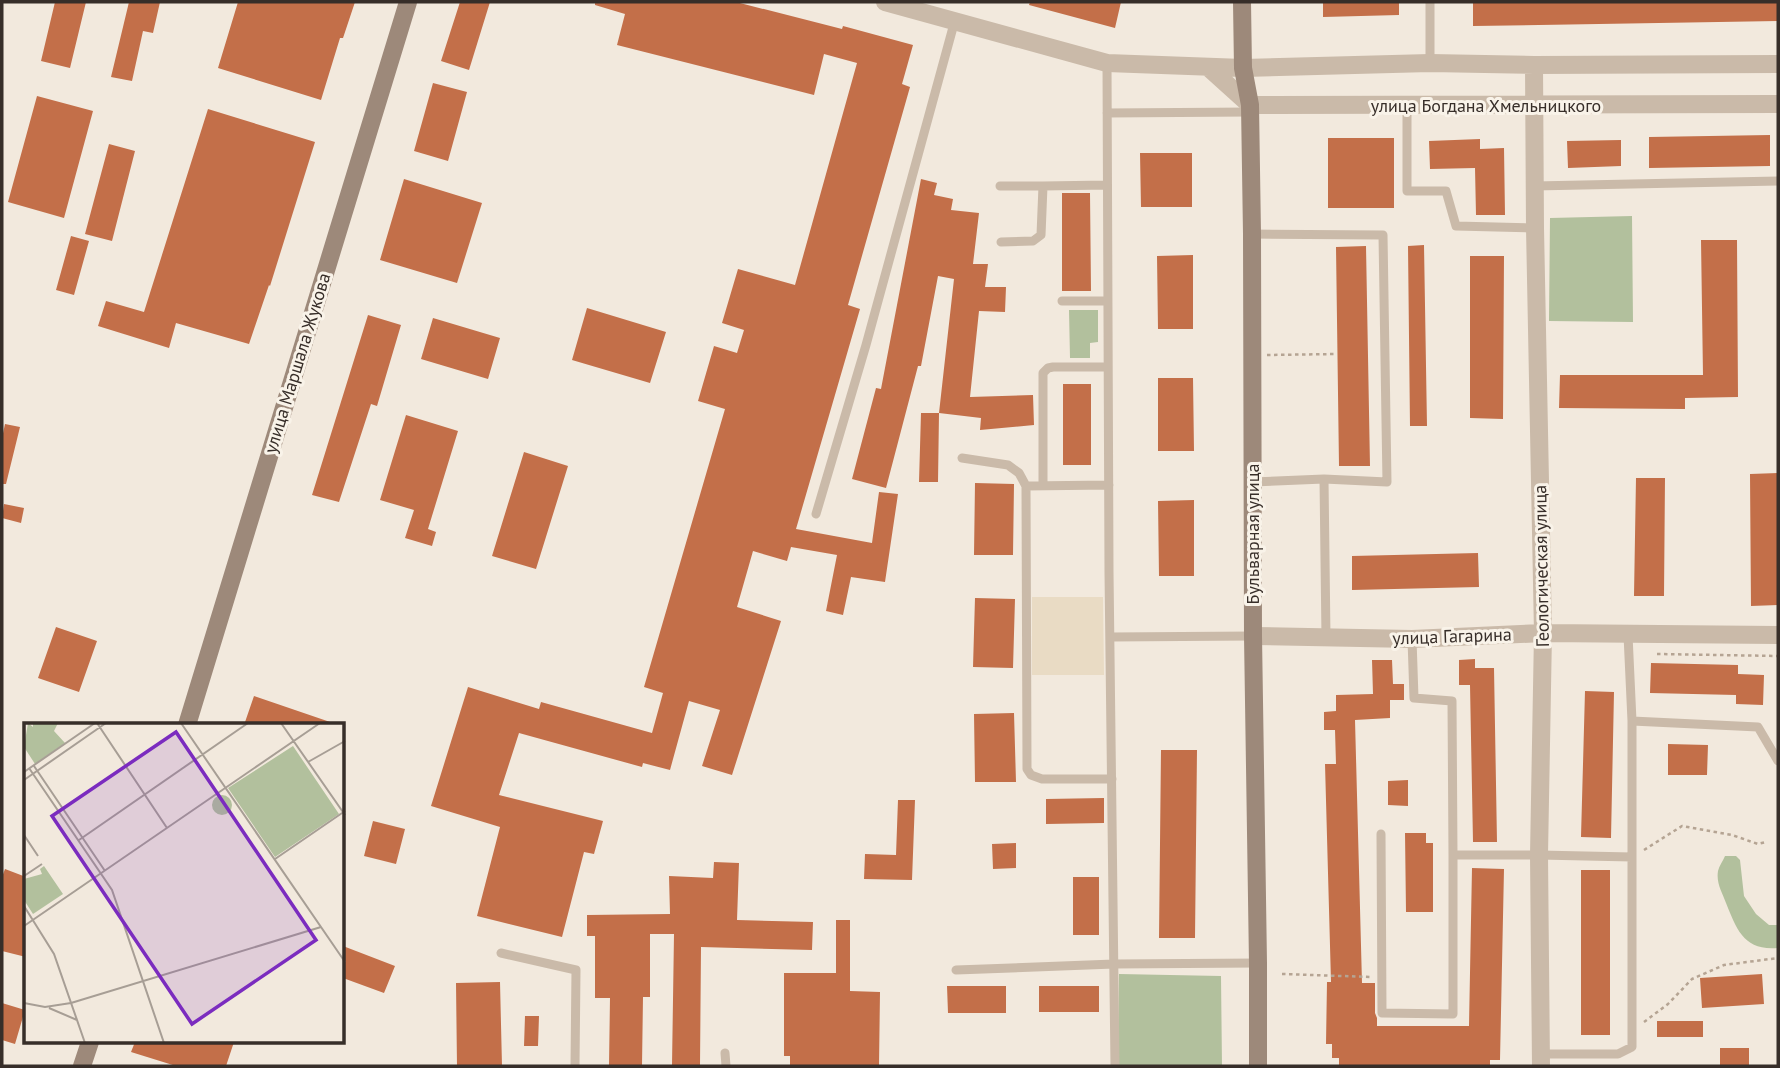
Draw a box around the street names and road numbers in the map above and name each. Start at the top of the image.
street label: улица Богдана Хмельницкого [1371,94,1601,117]
street label: улица Маршала Жукова [259,270,335,456]
street label: Бульварная улица [1241,464,1264,604]
street label: Геологическая улица [1528,485,1554,647]
street label: улица Гагарина [1392,622,1512,650]

